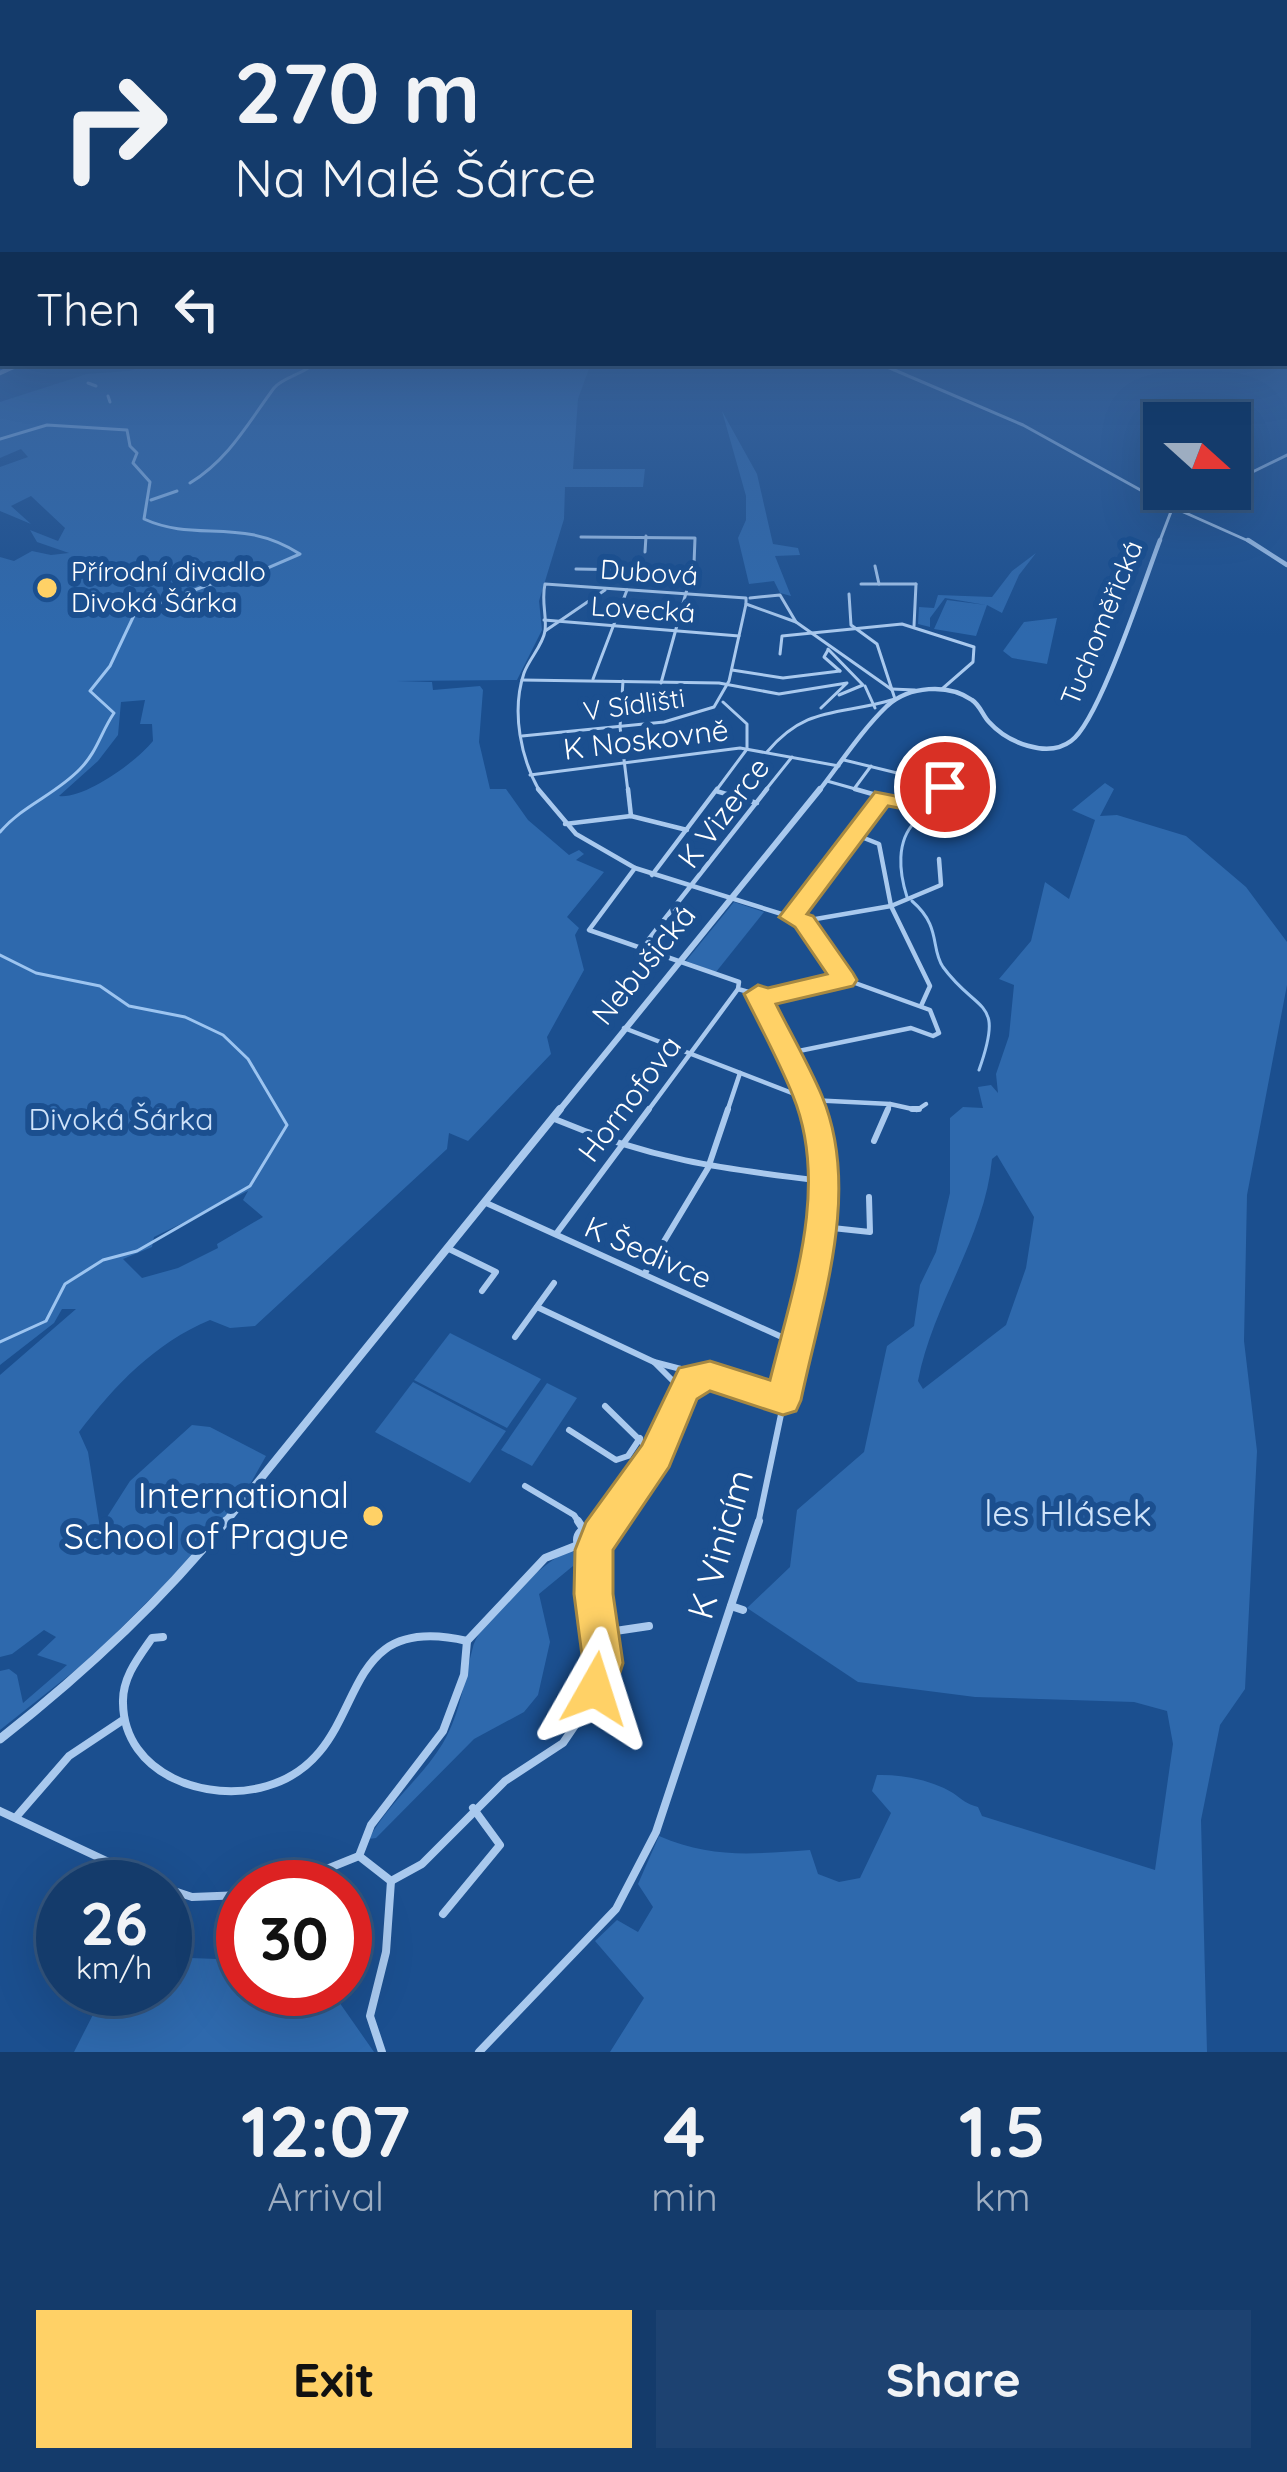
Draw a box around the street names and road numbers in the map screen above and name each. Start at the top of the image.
street label: Tuchoměřická [1053,535,1150,710]
street label: Dubová [599,552,699,592]
street label: Lovecká [590,588,696,630]
street label: V Sídlišti [581,680,687,728]
street label: K Noskovně [561,710,731,768]
street label: K Vizerce [669,749,777,875]
street label: Nebušická [583,896,703,1032]
street label: Hornofova [569,1028,689,1169]
street label: K Šedivce [579,1207,718,1297]
street label: K Vinicím [677,1464,762,1624]

